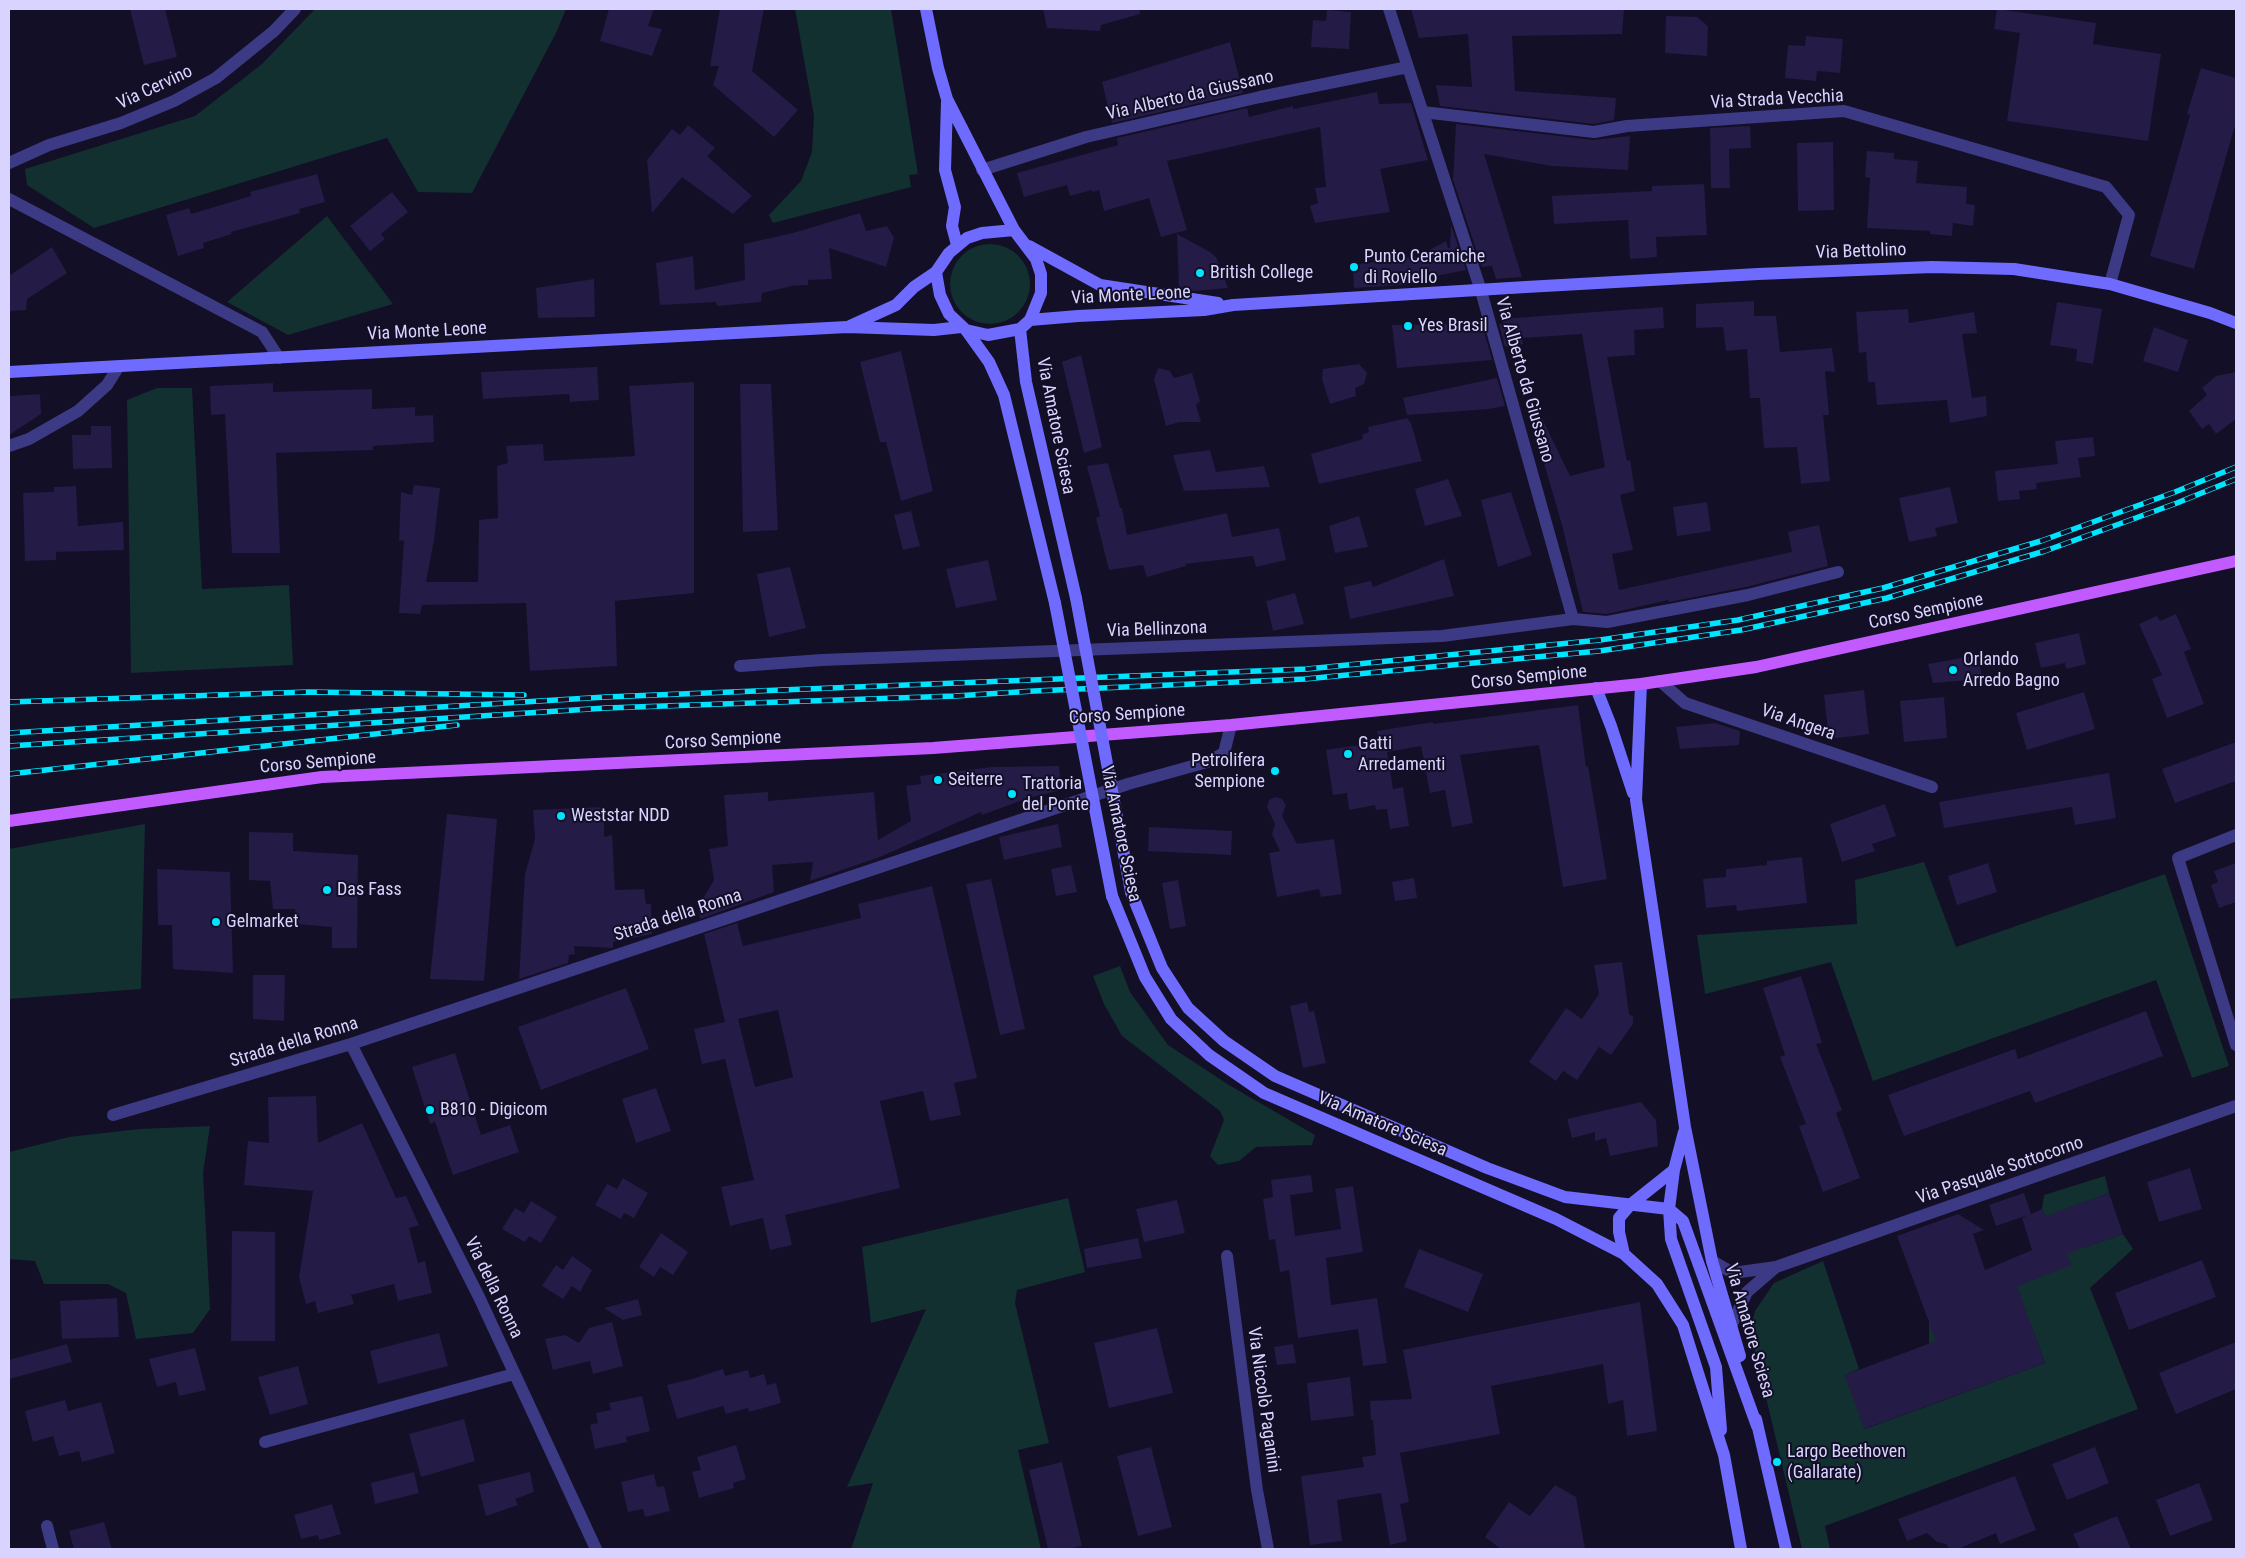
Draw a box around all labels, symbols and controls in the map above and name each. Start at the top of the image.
street label: Via Cervino [114,61,196,115]
street label: Via Alberto da Giussano [1104,66,1276,126]
street label: Via Strada Vecchia [1710,86,1844,114]
street label: Via Bettolino [1815,240,1907,264]
place label: Punto Ceramiche di Roviello [1364,246,1485,288]
marker: Punto Ceramiche di Roviello [1348,261,1360,273]
place label: British College [1210,262,1313,284]
marker: British College [1194,267,1206,279]
street label: Via Monte Leone [1071,282,1191,310]
street label: Via Alberto da Giussano [1490,295,1558,465]
place label: Yes Brasil [1418,315,1488,337]
street label: Via Monte Leone [367,318,487,346]
marker: Yes Brasil [1402,320,1414,332]
street label: Via Amatore Sciesa [1031,356,1079,496]
street label: Corso Sempione [1867,589,1985,635]
street label: Via Bellinzona [1106,617,1208,643]
place label: Orlando Arredo Bagno [1963,649,2060,692]
street label: Corso Sempione [1470,661,1588,695]
marker: Orlando Arredo Bagno [1947,664,1959,676]
street label: Corso Sempione [1068,700,1186,730]
street label: Via Angera [1758,700,1838,746]
street label: Corso Sempione [664,727,782,755]
place label: Gatti Arredamenti [1358,733,1445,776]
street label: Corso Sempione [259,747,377,779]
marker: Gatti Arredamenti [1342,748,1354,760]
place label: Petrolifera Sempione [1191,750,1265,792]
street label: Via Amatore Sciesa [1095,764,1145,904]
marker: Petrolifera Sempione [1269,765,1281,777]
place label: Seiterre [948,769,1003,791]
place label: Trattoria del Ponte [1022,773,1089,816]
marker: Seiterre [932,774,944,786]
marker: Trattoria del Ponte [1006,788,1018,800]
place label: Weststar NDD [571,805,670,827]
marker: Weststar NDD [555,810,567,822]
place label: Das Fass [337,879,402,901]
marker: Das Fass [321,884,333,896]
street label: Strada della Ronna [611,885,745,947]
place label: Gelmarket [226,911,299,933]
marker: Gelmarket [210,916,222,928]
street label: Strada della Ronna [227,1013,361,1073]
street label: Via Amatore Sciesa [1314,1088,1450,1162]
place label: B810 - Digicom [440,1099,548,1121]
marker: B810 - Digicom [424,1104,436,1116]
street label: Via Pasquale Sottocorno [1914,1132,2086,1210]
street label: Via della Ronna [459,1234,527,1342]
street label: Via Amatore Sciesa [1720,1261,1778,1401]
street label: Via Niccolò Paganini [1242,1326,1284,1474]
place label: Largo Beethoven (Gallarate) [1787,1441,1906,1484]
marker: Largo Beethoven (Gallarate) [1771,1456,1783,1468]

